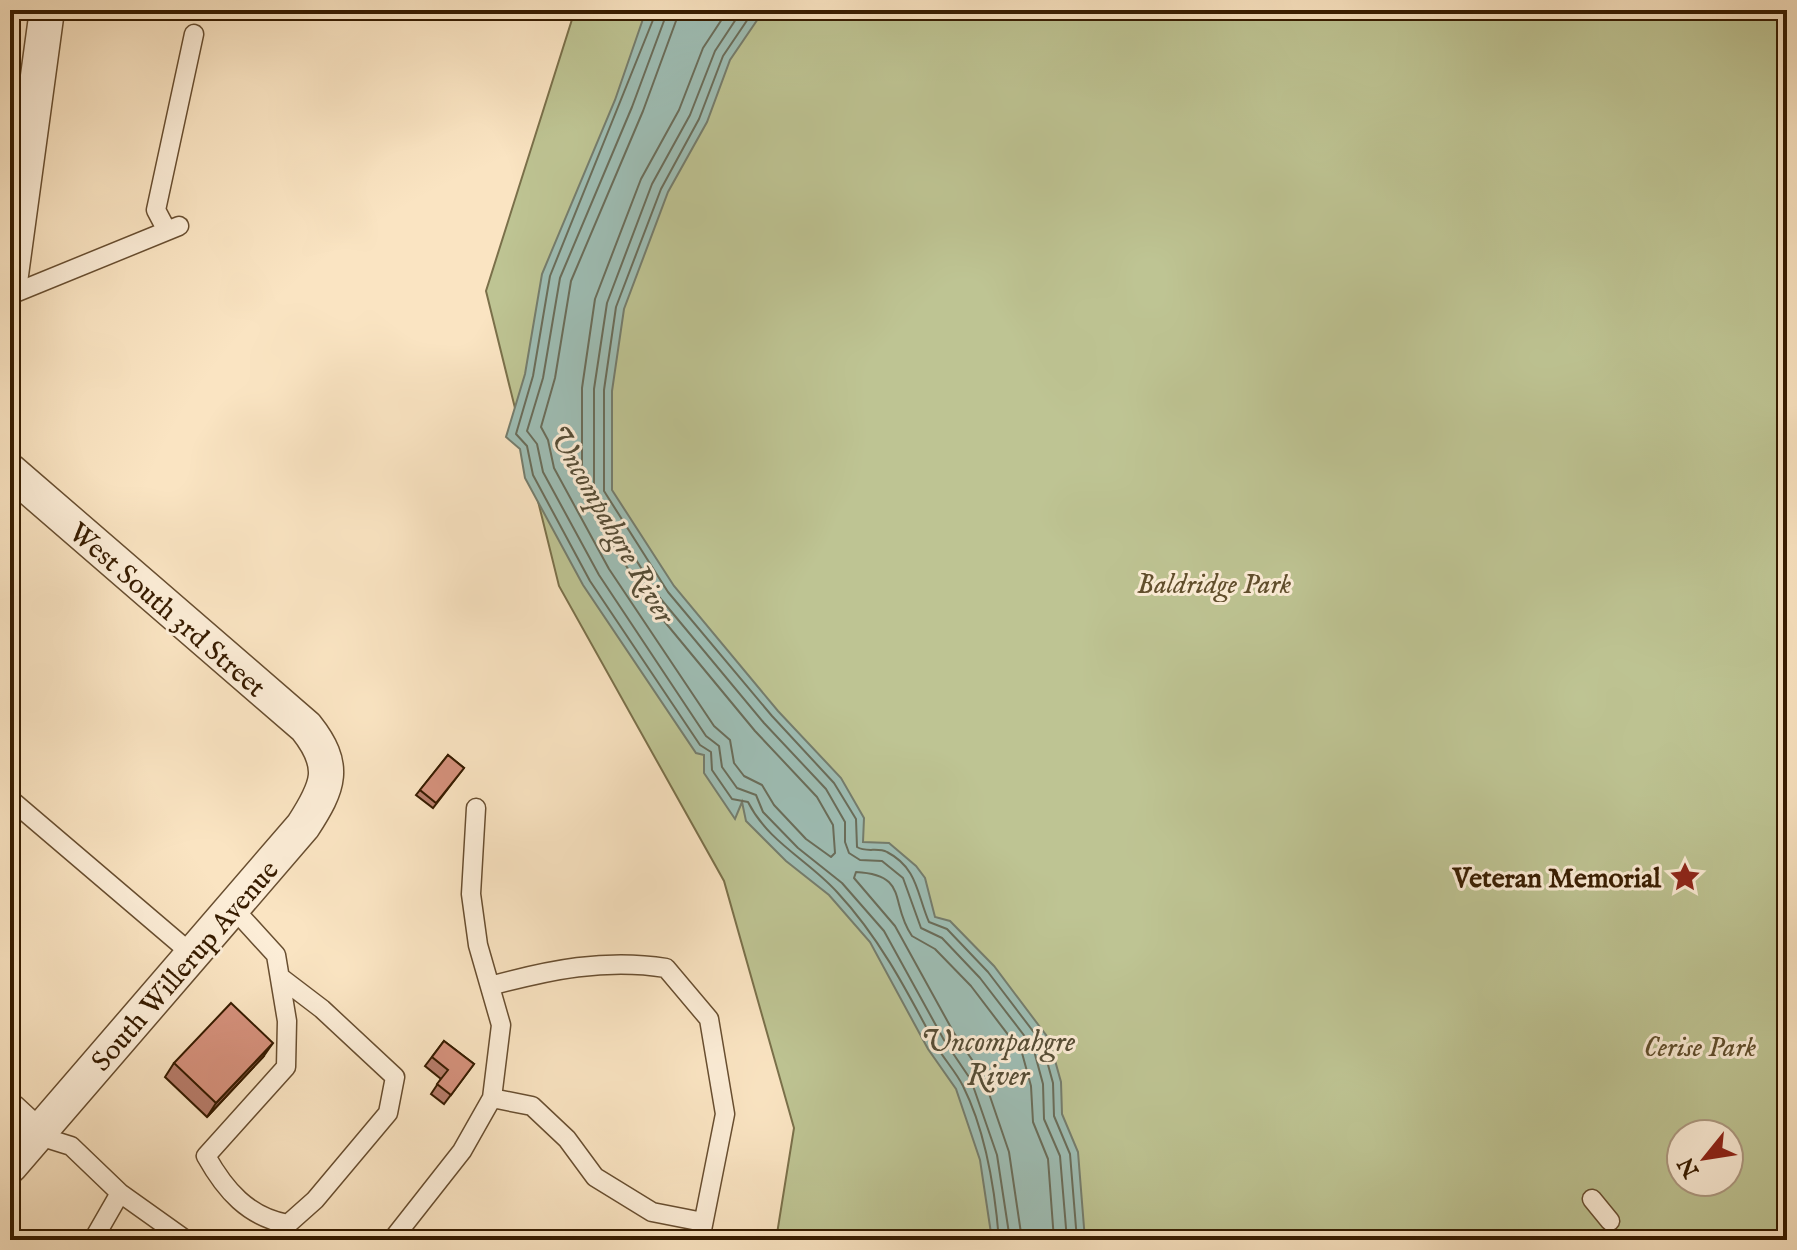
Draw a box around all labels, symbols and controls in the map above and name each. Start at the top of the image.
water label: Uncompahgre River [538,419,683,633]
street label: West South 3rd Street [61,516,272,706]
park label: Baldridge Park [1137,568,1291,603]
street label: South Willerup Avenue [85,854,287,1079]
place icon: Veteran Memorial [1668,860,1702,894]
place label: Veteran Memorial [1451,862,1662,897]
water label: Uncompahgre River [921,1024,1075,1096]
park label: Cerise Park [1644,1031,1756,1066]
north arrow [1665,1118,1745,1198]
text: N [1673,1152,1707,1183]

